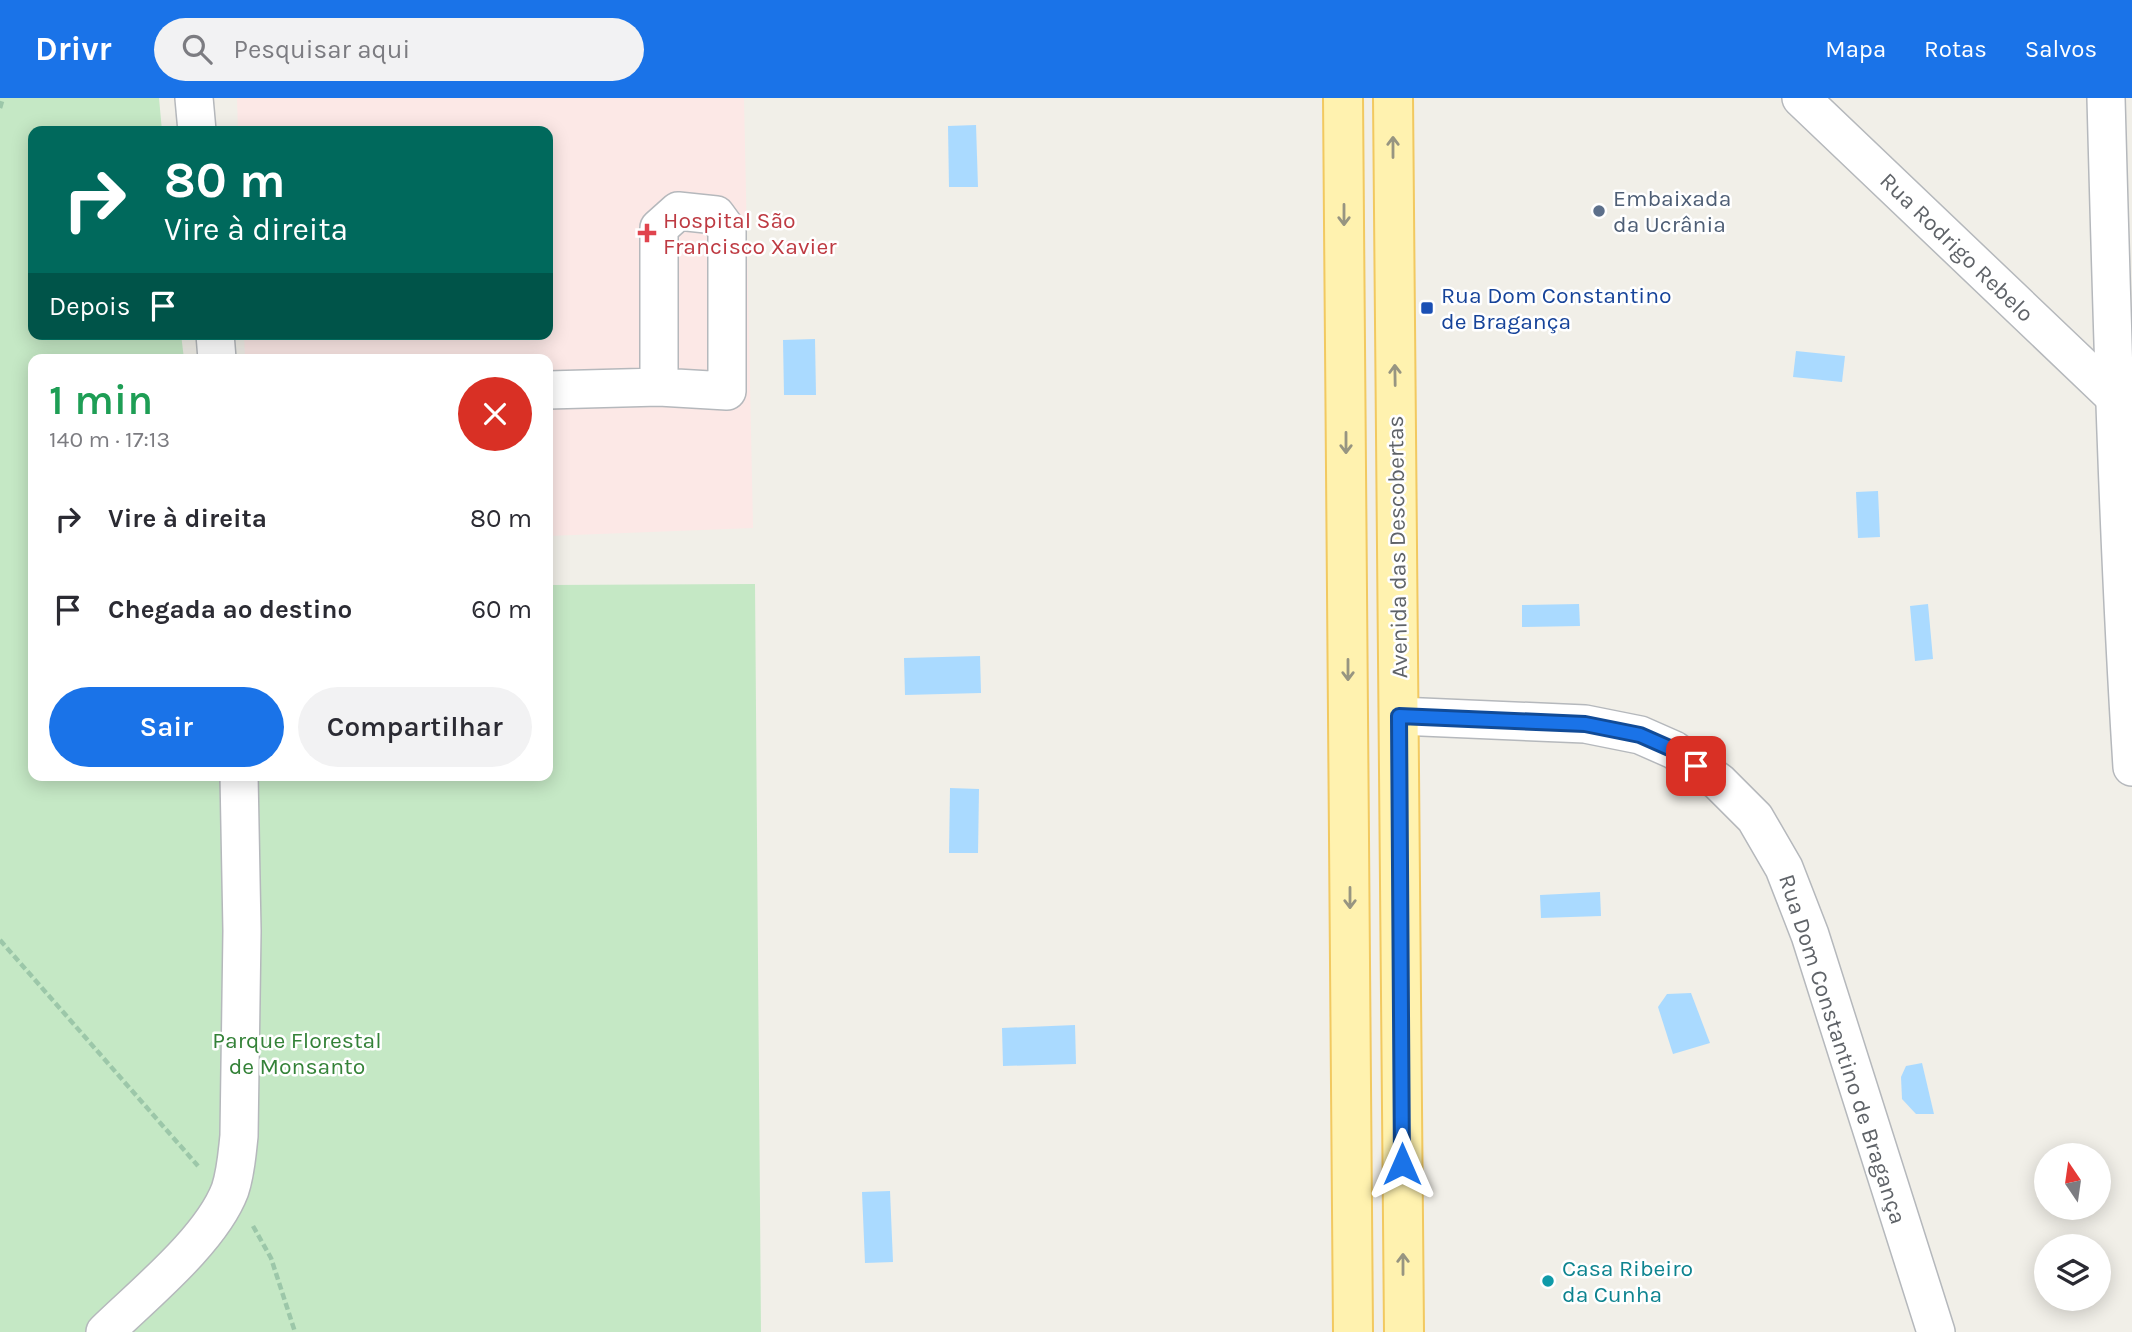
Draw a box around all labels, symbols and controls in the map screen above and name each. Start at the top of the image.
search box [154,18,644,81]
text: Drivr [35,30,112,68]
icon: search [178,30,216,68]
text: Pesquisar aqui [234,34,410,65]
text: Mapa [1825,35,1886,63]
text: Rotas [1924,35,1987,63]
text: Salvos [2025,35,2097,63]
one-way arrow [1387,136,1400,159]
text: 80 m [164,152,286,209]
icon: right [49,154,140,245]
street label: Rua Rodrigo Rebelo [1874,167,2039,328]
place label: Embaixada da Ucrânia [1613,185,1731,238]
one-way arrow [1338,203,1351,226]
marker: Embaixada da Ucrânia [1591,203,1607,219]
place label: Hospital São Francisco Xavier [663,207,837,260]
text: Vire à direita [164,211,348,248]
marker: Hospital São Francisco Xavier [637,223,657,243]
place label: Rua Dom Constantino de Bragança [1441,282,1672,335]
icon: arrive [144,287,182,325]
text: Depois [49,291,130,322]
marker: Rua Dom Constantino de Bragança [1419,300,1435,316]
one-way arrow [1389,364,1402,387]
text: 1 min [49,375,153,425]
button: close [458,377,532,451]
street label: Avenida das Descobertas [1382,415,1413,679]
text: 140 m · 17:13 [49,426,170,453]
one-way arrow [1339,431,1353,454]
icon: right [49,500,87,538]
text: Vire à direita [108,503,267,534]
text: 80 m [470,503,532,534]
icon: arrive [49,591,87,629]
text: Chegada ao destino [108,594,352,625]
text: 60 m [471,594,532,625]
one-way arrow [1341,658,1355,681]
button: Sair [49,687,284,767]
button: Compartilhar [298,687,532,767]
pin [1666,736,1726,796]
icon: arrive [1677,747,1715,785]
street label: Rua Dom Constantino de Bragança [1773,871,1912,1228]
one-way arrow [1343,886,1357,909]
park label: Parque Florestal de Monsanto [212,1027,382,1080]
position arrow [1365,1127,1439,1201]
north arrow [2034,1143,2110,1220]
map controls [2034,1143,2111,1311]
button: layers [2034,1234,2111,1311]
one-way arrow [1396,1253,1410,1276]
place label: Casa Ribeiro da Cunha [1562,1255,1693,1308]
marker: Casa Ribeiro da Cunha [1540,1273,1556,1289]

